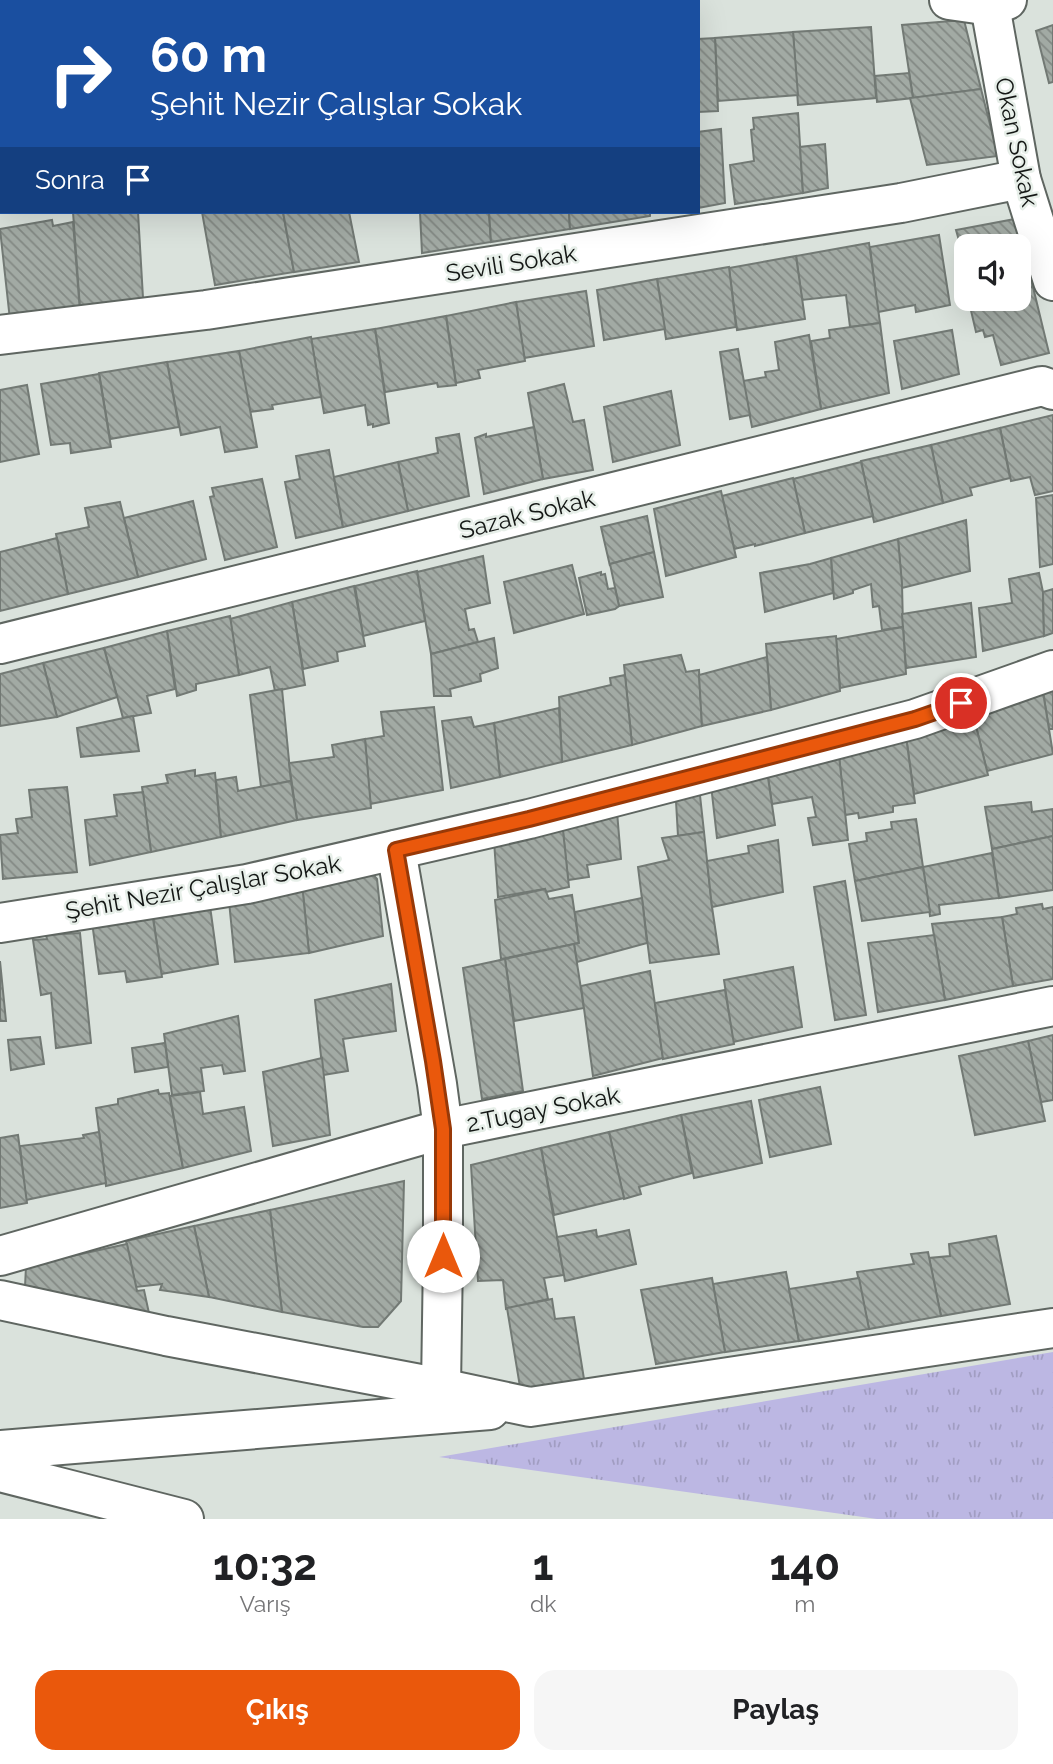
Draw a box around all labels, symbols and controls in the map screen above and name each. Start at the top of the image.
text: 60 m [150,26,267,83]
icon: right [35,28,126,119]
street label: Okan Sokak [989,75,1045,209]
text: Şehit Nezir Çalışlar Sokak [150,85,522,122]
icon: arrive [119,161,157,199]
text: Sonra [35,165,105,195]
map controls [954,234,1031,311]
button: sound [954,234,1031,311]
street label: Sevili Sokak [444,238,579,288]
street label: Sazak Sokak [456,483,598,545]
pin [931,673,991,733]
icon: arrive [942,684,980,722]
street label: Şehit Nezir Çalışlar Sokak [63,848,343,926]
street label: 2.Tugay Sokak [464,1080,622,1138]
position arrow [406,1219,480,1293]
text: 10:32 [213,1541,317,1590]
text: 1 [533,1541,554,1590]
text: 140 [769,1541,840,1590]
text: Varış [239,1590,291,1617]
text: dk [530,1590,556,1617]
text: m [794,1590,815,1617]
button: Çıkış [35,1670,520,1750]
button: Paylaş [534,1670,1018,1750]

